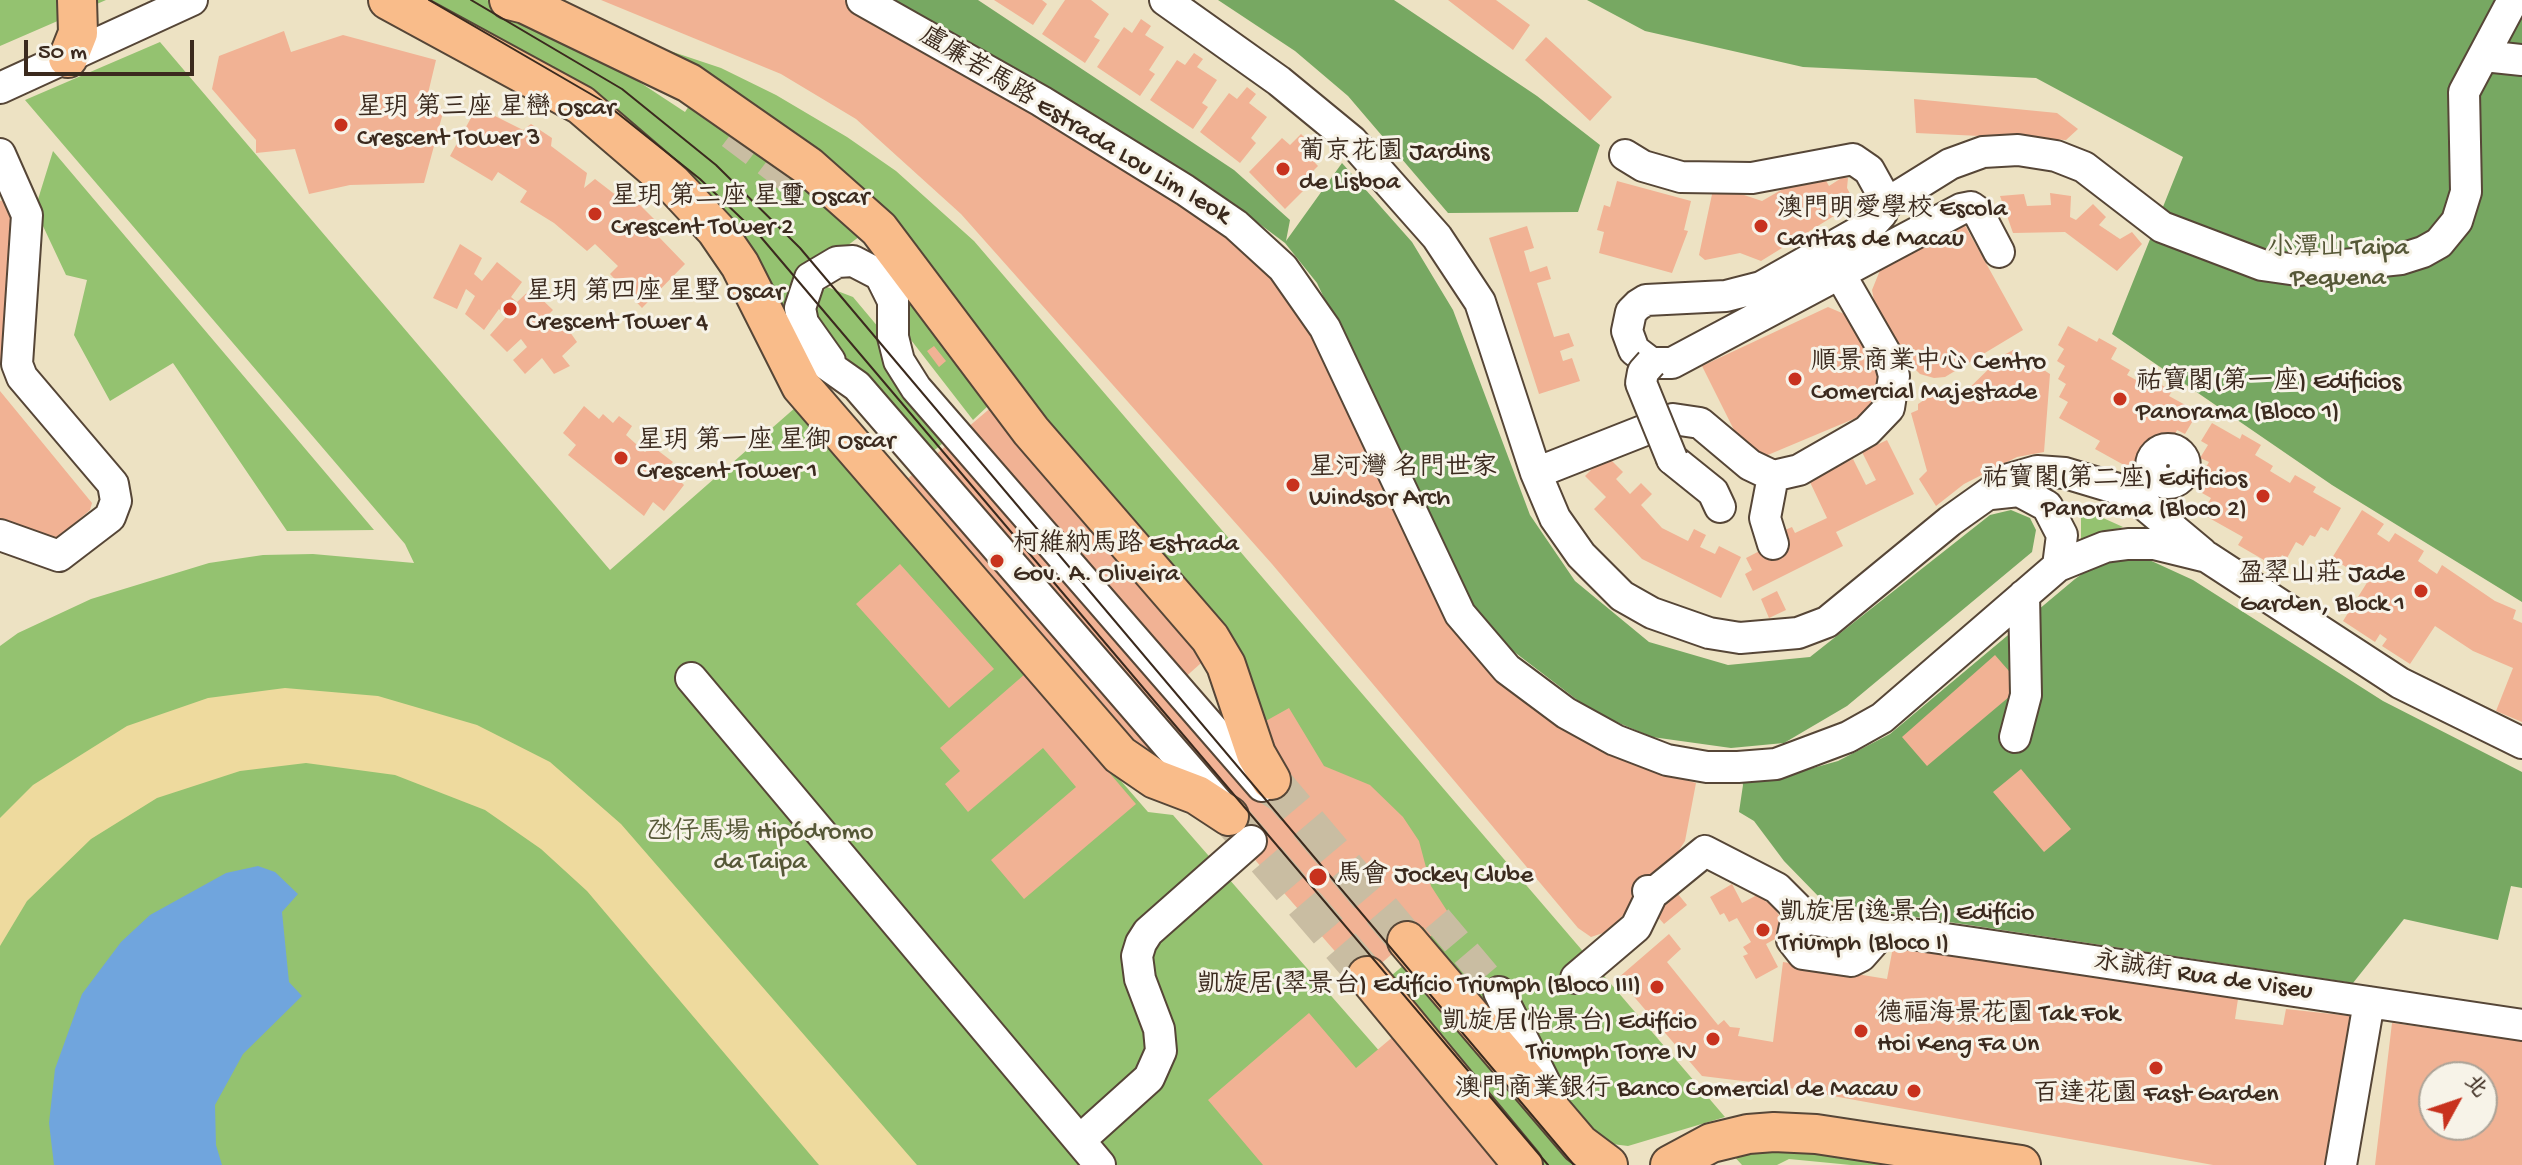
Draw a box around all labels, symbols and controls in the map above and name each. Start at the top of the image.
street label: 盧廉若馬路 Estrada Lou Lim Ieok [913,21,1235,233]
scale bar [28,24,198,74]
text: 50 m [38,39,87,68]
place label: 星玥 第三座 星巒 Oscar Crescent Tower 3 [357,94,615,156]
marker: 星玥 第三座 星巒 Oscar Crescent Tower 3 [332,116,350,134]
place label: 葡京花園 Jardins de Lisboa [1299,138,1489,200]
marker: 葡京花園 Jardins de Lisboa [1274,160,1292,178]
place label: 星玥 第二座 星璽 Oscar Crescent Tower 2 [611,183,869,244]
place label: 澳門明愛學校 Escola Caritas de Macau [1777,195,2007,256]
marker: 星玥 第二座 星璽 Oscar Crescent Tower 2 [586,205,604,223]
marker: 澳門明愛學校 Escola Caritas de Macau [1752,217,1770,235]
park label: 小潭山 Taipa Pequena [2267,234,2409,296]
place label: 星玥 第四座 星墅 Oscar Crescent Tower 4 [526,278,784,340]
marker: 星玥 第四座 星墅 Oscar Crescent Tower 4 [501,300,519,318]
place label: 順景商業中心 Centro Comercial Majestade [1811,348,2046,410]
place label: 祐寶閣(第一座) Edificios Panorama (Bloco 1) [2136,368,2401,430]
marker: 順景商業中心 Centro Comercial Majestade [1786,370,1804,388]
marker: 祐寶閣(第一座) Edificios Panorama (Bloco 1) [2111,390,2129,408]
place label: 星玥 第一座 星御 Oscar Crescent Tower 1 [637,427,895,488]
marker: 星玥 第一座 星御 Oscar Crescent Tower 1 [612,449,630,467]
place label: 星河灣 名門世家 Windsor Arch [1309,454,1497,516]
place label: 祐寶閣(第二座) Edificios Panorama (Bloco 2) [1982,465,2247,526]
marker: 星河灣 名門世家 Windsor Arch [1284,476,1302,494]
marker: 祐寶閣(第二座) Edificios Panorama (Bloco 2) [2254,487,2272,505]
place label: 柯維納馬路 Estrada Gov. A. Oliveira [1013,530,1239,592]
marker: 柯維納馬路 Estrada Gov. A. Oliveira [988,552,1006,570]
place label: 盈翠山莊 Jade Garden, Block 1 [2238,560,2405,622]
marker: 盈翠山莊 Jade Garden, Block 1 [2412,582,2430,600]
park label: 氹仔馬場 Hipódromo da Taipa [647,818,873,880]
place label: 馬會 Jockey Clube [1336,861,1533,893]
marker: 馬會 Jockey Clube [1307,866,1329,888]
place label: 凱旋居(逸景台) Edifício Triumph (Bloco I) [1779,899,2035,960]
marker: 凱旋居(逸景台) Edifício Triumph (Bloco I) [1754,921,1772,939]
street label: 永誠街 Rua de Viseu [2092,947,2314,1009]
place label: 凱旋居(翠景台) Edifício Triumph (Bloco III) [1196,971,1641,1003]
marker: 凱旋居(翠景台) Edifício Triumph (Bloco III) [1648,978,1666,996]
place label: 德福海景花園 Tak Fok Hoi Keng Fa Un [1877,1000,2120,1062]
place label: 凱旋居(怡景台) Edifício Triumph Torre IV [1441,1008,1697,1070]
marker: 德福海景花園 Tak Fok Hoi Keng Fa Un [1852,1022,1870,1040]
marker: 凱旋居(怡景台) Edifício Triumph Torre IV [1704,1030,1722,1048]
marker: 百達花園 Fast Garden [2147,1059,2165,1077]
north arrow [2418,1061,2498,1141]
text: 北 [2458,1070,2492,1104]
place label: 澳門商業銀行 Banco Comercial de Macau [1455,1075,1898,1107]
place label: 百達花園 Fast Garden [2033,1080,2279,1112]
marker: 澳門商業銀行 Banco Comercial de Macau [1905,1082,1923,1100]

